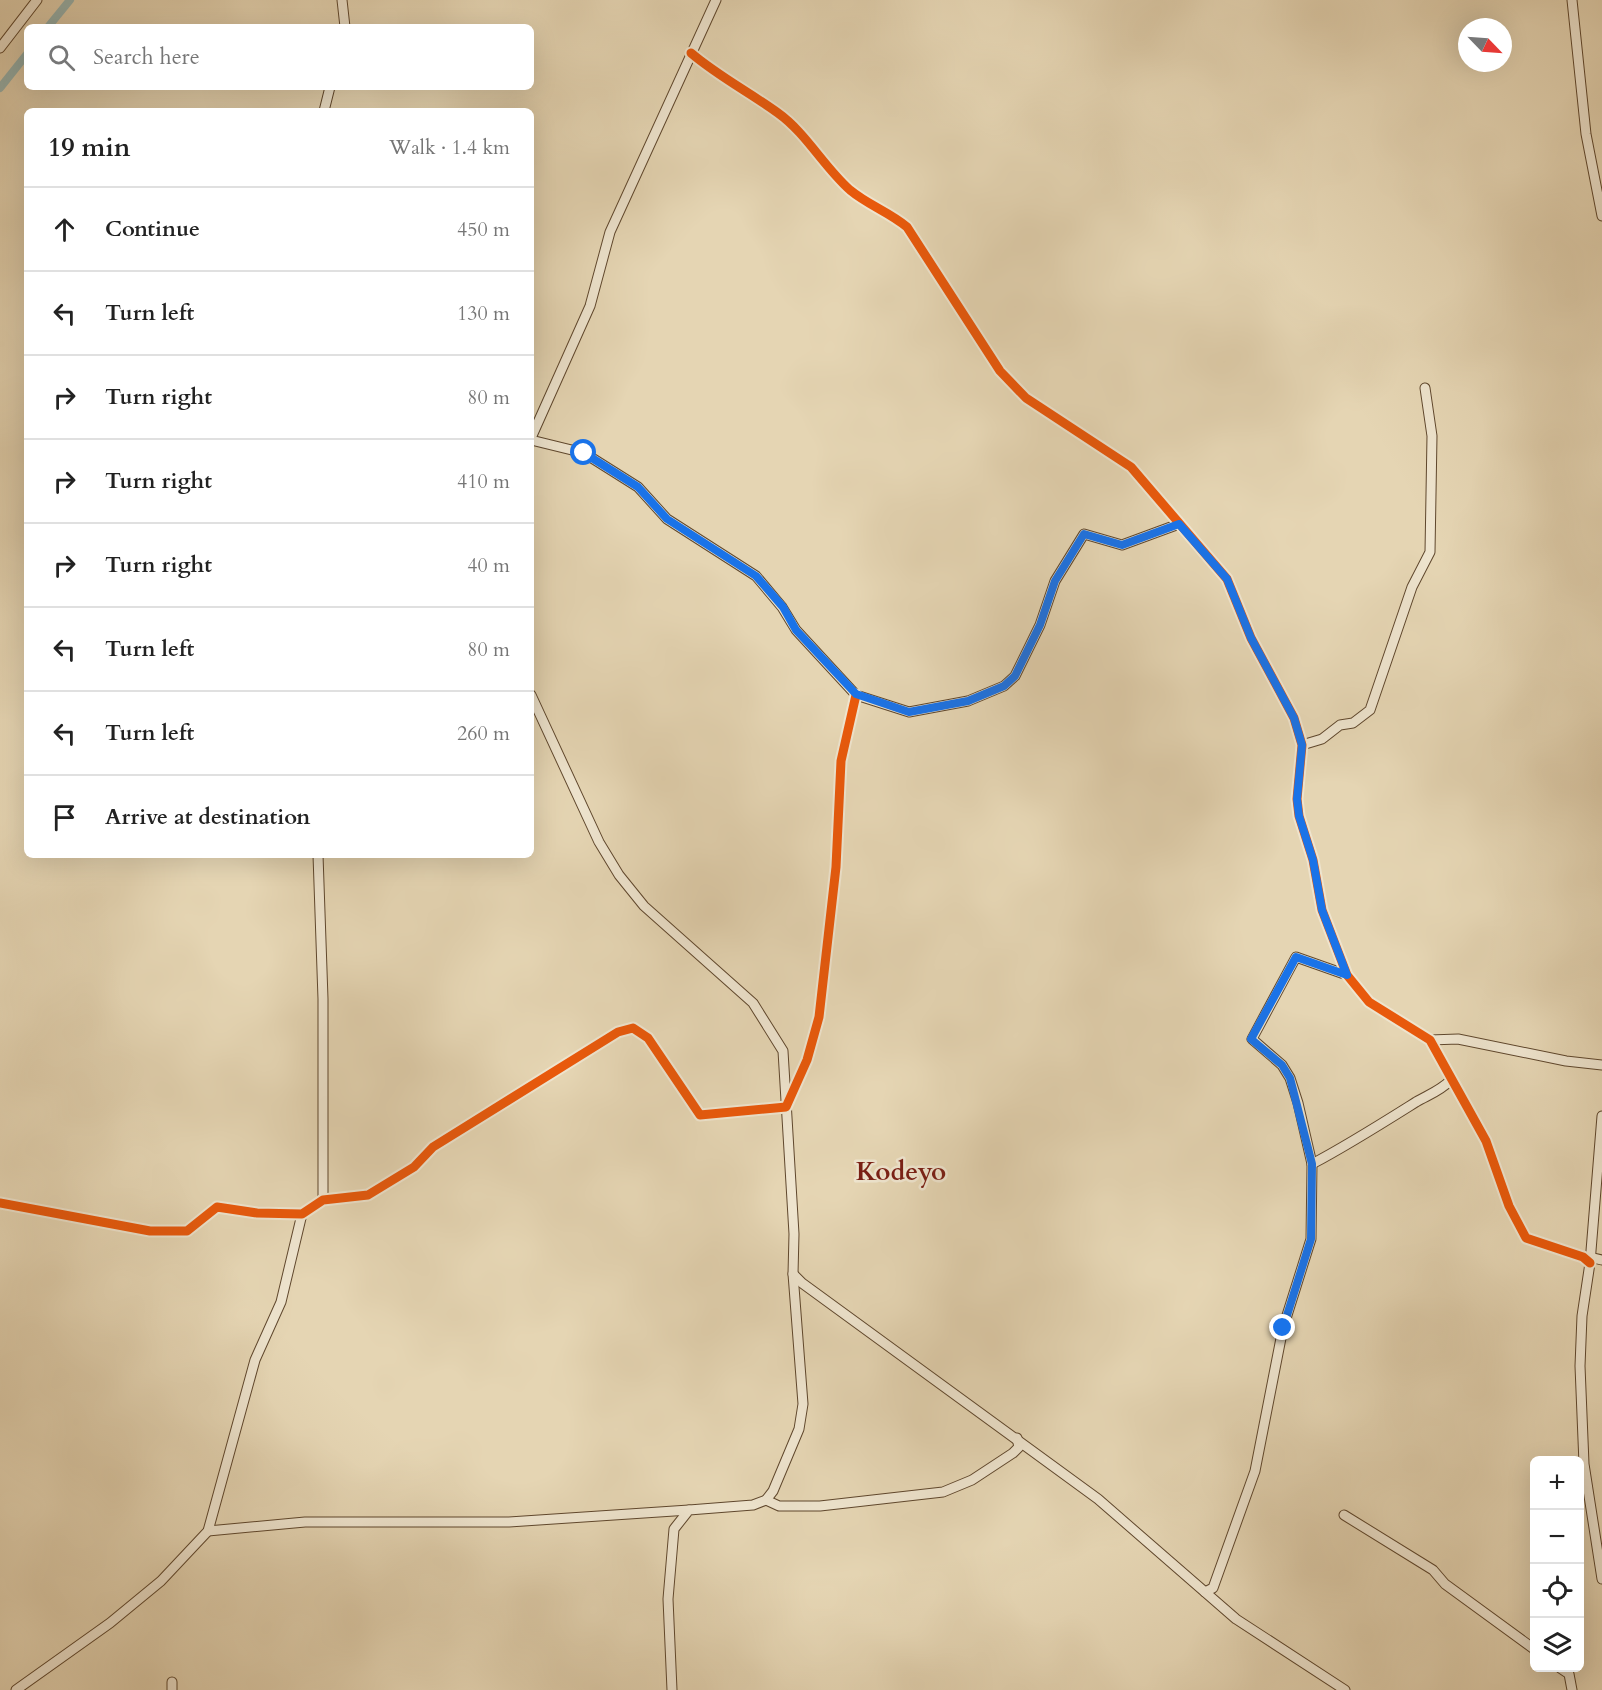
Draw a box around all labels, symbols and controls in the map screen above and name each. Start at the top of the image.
north arrow [1458,18,1512,72]
search box [24,24,534,90]
icon: search [45,41,78,74]
text: Search here [93,42,200,72]
text: 19 min [48,130,131,165]
text: Walk · 1.4 km [389,134,510,161]
icon: ahead [48,213,81,246]
text: Continue [105,214,200,244]
text: 450 m [457,216,510,243]
icon: left [48,297,81,330]
text: Turn left [105,298,194,328]
text: 130 m [457,300,510,327]
icon: right [48,381,81,414]
text: Turn right [105,382,212,412]
text: 80 m [467,384,510,411]
route start [570,439,596,465]
icon: right [48,465,81,498]
text: Turn right [105,466,212,496]
text: 410 m [457,468,510,495]
icon: right [48,549,81,582]
text: Turn right [105,550,212,580]
text: 40 m [467,552,510,579]
icon: left [48,633,81,666]
text: Turn left [105,634,194,664]
text: 80 m [467,636,510,663]
icon: left [48,717,81,750]
text: Turn left [105,718,194,748]
text: 260 m [457,720,510,747]
icon: arrive [48,801,81,834]
text: Arrive at destination [105,802,310,832]
district label: Kodeyo [856,1154,946,1189]
route end [1269,1314,1295,1340]
map controls [1530,1456,1584,1672]
button: + [1530,1456,1584,1510]
button: − [1530,1510,1584,1564]
button: locate [1530,1564,1584,1618]
button: layers [1530,1618,1584,1672]

